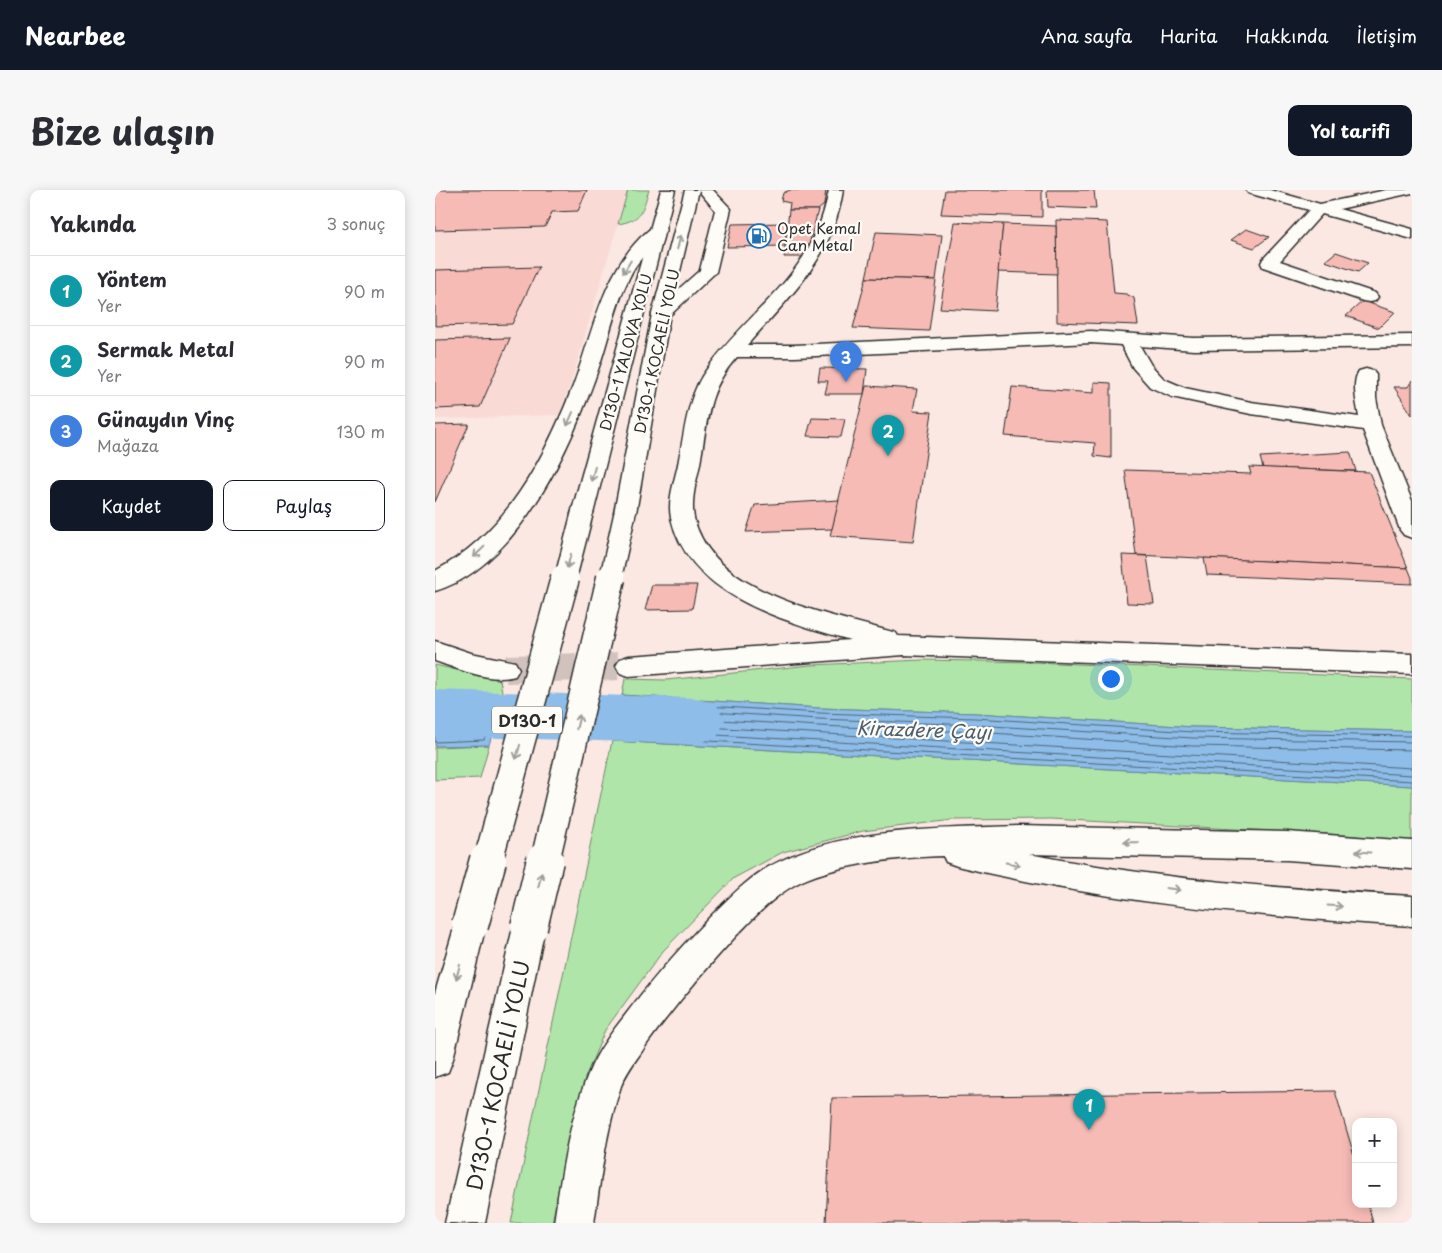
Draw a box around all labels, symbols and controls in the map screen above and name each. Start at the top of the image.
text: Nearbee [25,17,126,53]
text: Ana sayfa [1041,22,1132,49]
text: Harita [1160,22,1217,49]
text: Hakkında [1245,22,1329,49]
text: İletişim [1357,22,1417,49]
text: Bize ulaşın [30,104,215,157]
button: Yol tarifi [1288,105,1412,156]
text: Yakında [50,207,136,239]
text: 3 sonuç [326,211,385,235]
place label: Opet Kemal Can Metal [777,216,861,256]
fuel station icon: Opet Kemal Can Metal [746,223,772,249]
one-way arrow [675,235,684,251]
one-way arrow [621,259,631,273]
text: Yöntem [97,265,167,293]
street label: D130-1 KOCAELİ YOLU [627,267,685,435]
street label: D130-1 YALOVA YOLU [593,271,657,433]
text: 1 [62,279,70,303]
text: 90 m [344,279,385,303]
text: Yer [97,293,121,317]
text: Sermak Metal [97,335,234,363]
pin: 3 [830,341,862,382]
text: 2 [60,349,72,373]
text: 90 m [344,349,385,373]
text: Yer [97,363,121,387]
text: Günaydın Vinç [97,405,234,433]
one-way arrow [565,411,575,426]
pin: 2 [872,415,904,456]
text: 3 [61,419,71,443]
text: 130 m [337,419,385,443]
text: Mağaza [97,433,159,457]
one-way arrow [588,465,597,481]
button: Kaydet [50,480,213,531]
button: Paylaş [223,480,385,531]
one-way arrow [473,546,486,558]
one-way arrow [564,553,574,569]
your location [1098,666,1124,692]
road number: D130-1 [492,706,562,734]
water label: Kirazdere Çayı [856,713,994,745]
one-way arrow [574,714,583,730]
one-way arrow [512,743,522,759]
one-way arrow [1123,838,1139,847]
one-way arrow [1356,847,1372,856]
one-way arrow [1004,860,1020,869]
one-way arrow [536,872,545,888]
one-way arrow [1165,884,1181,894]
one-way arrow [1327,901,1343,910]
street label: D130-1 KOCAELİ YOLU [457,957,537,1193]
one-way arrow [452,964,462,980]
pin: 1 [1073,1089,1105,1130]
map controls [1352,1118,1397,1208]
button: + [1352,1118,1397,1163]
button: − [1352,1163,1397,1208]

